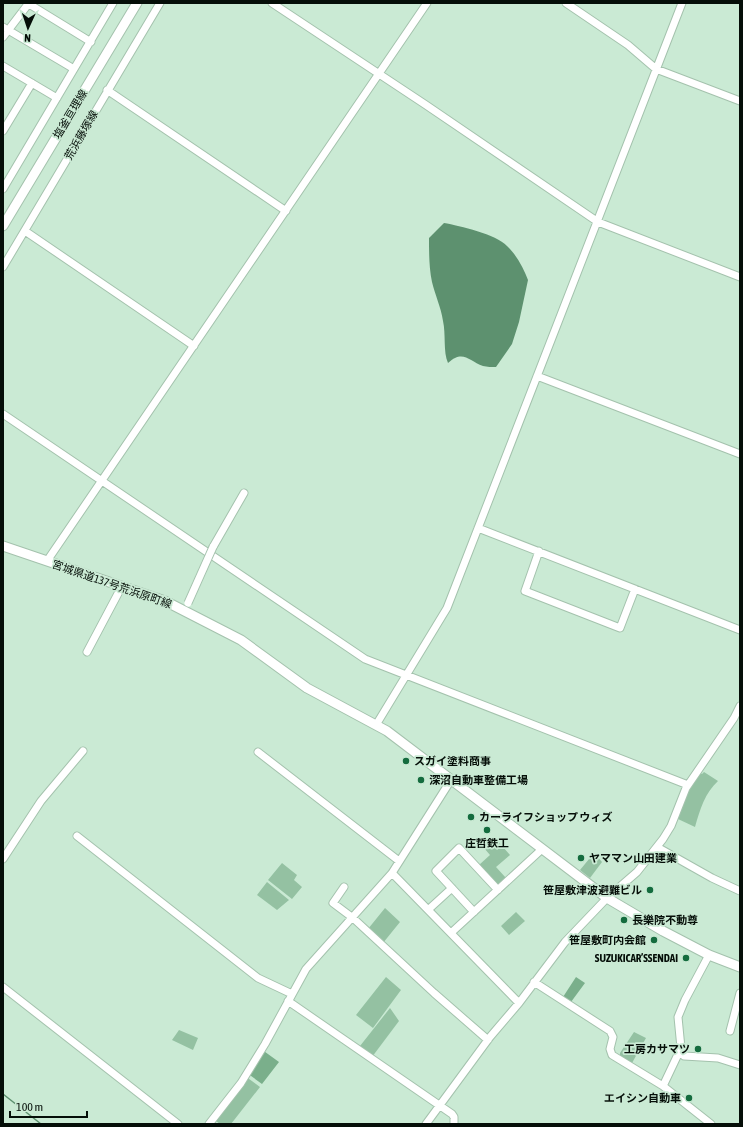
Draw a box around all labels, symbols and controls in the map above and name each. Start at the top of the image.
north arrow [8,8,48,48]
text: N [24,32,31,44]
street label: 塩釜亘理線 [51,87,89,141]
street label: 荒浜藤塚線 [62,108,100,162]
street label: 宮城県道137号荒浜原町線 [51,558,173,610]
place label: スガイ塗料商事 [414,755,491,767]
marker: スガイ塗料商事 [401,756,411,766]
place label: 深沼自動車整備工場 [429,774,528,786]
marker: 深沼自動車整備工場 [416,775,426,785]
place label: カーライフショップ ウィズ [479,811,613,823]
marker: カーライフショップ ウィズ [466,812,476,822]
marker: 庄哲鉄工 [482,825,492,835]
place label: 庄哲鉄工 [465,837,509,849]
place label: ヤママン山田建業 [589,852,677,864]
marker: ヤママン山田建業 [576,853,586,863]
place label: 笹屋敷津波避難ビル [543,884,642,896]
marker: 笹屋敷津波避難ビル [645,885,655,895]
place label: 長樂院不動尊 [632,914,698,926]
marker: 長樂院不動尊 [619,915,629,925]
place label: 笹屋敷町内会館 [569,934,646,946]
marker: 笹屋敷町内会館 [649,935,659,945]
place label: SUZUKICAR’SSENDAI [595,952,678,964]
marker: SUZUKICAR’SSENDAI [681,953,691,963]
place label: 工房カサマツ [624,1043,690,1055]
marker: 工房カサマツ [693,1044,703,1054]
place label: エイシン自動車 [604,1092,681,1104]
scale bar [10,1093,87,1119]
marker: エイシン自動車 [684,1093,694,1103]
text: 100 m [16,1100,43,1114]

